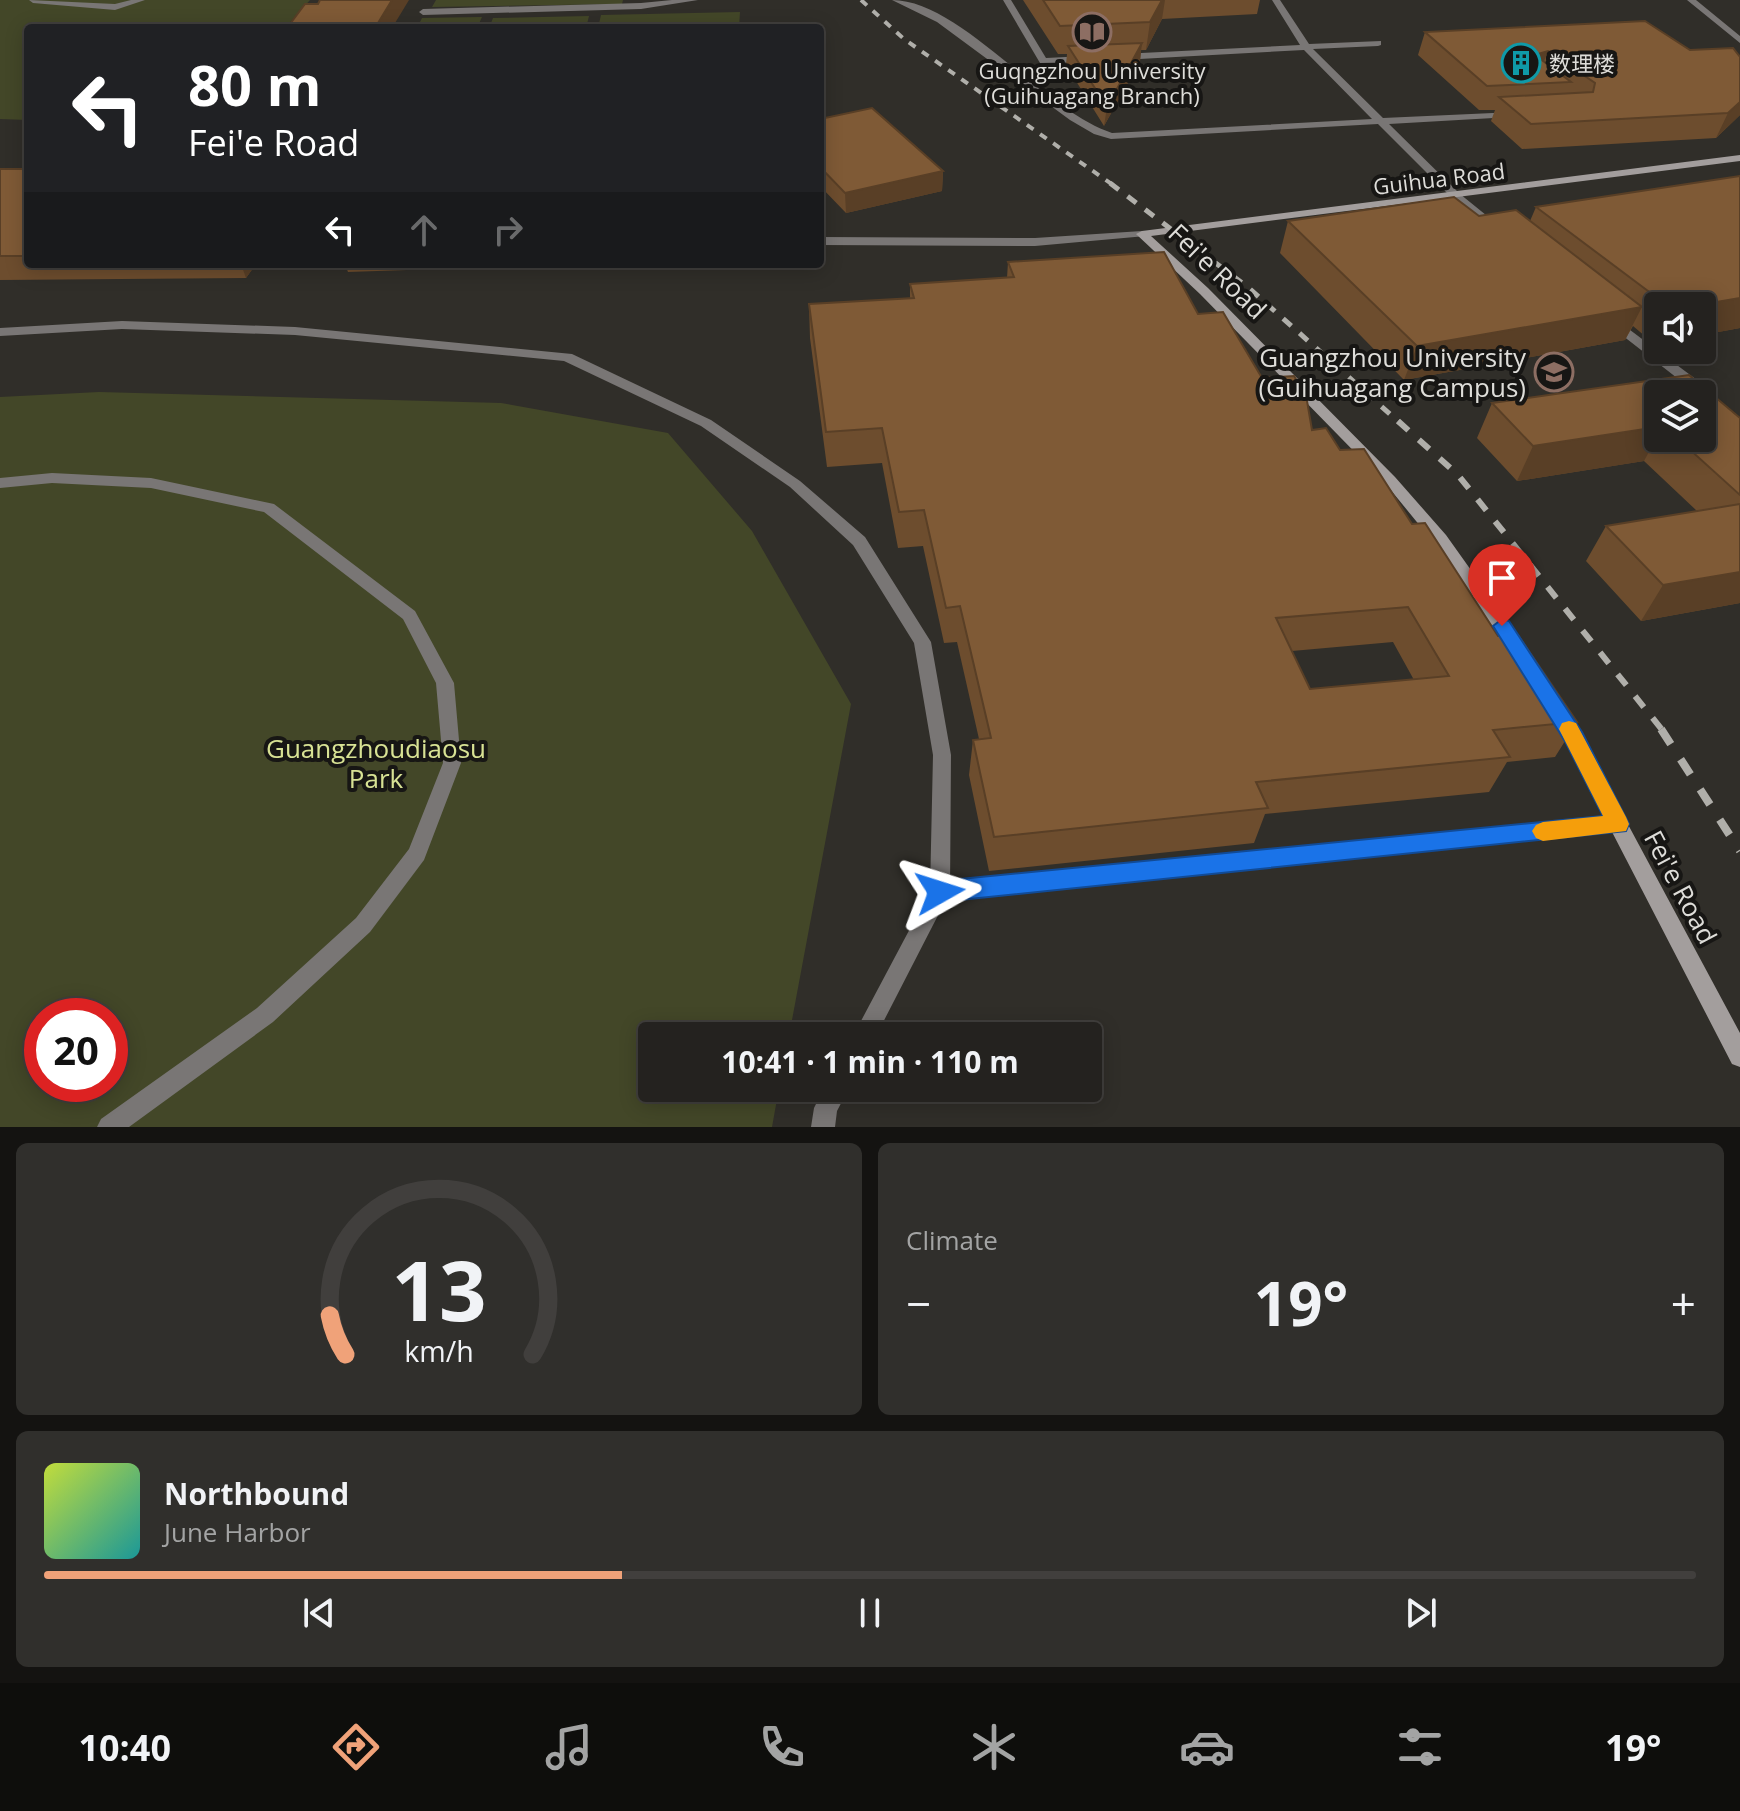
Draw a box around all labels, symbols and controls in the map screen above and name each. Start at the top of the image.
library icon: Guqngzhou University (Guihuagang Branch) [1071,11,1113,53]
building icon: 数理楼 [1500,42,1542,84]
text: 80 m [188,46,322,122]
place label: 数理楼 [1549,48,1615,78]
place label: Guqngzhou University (Guihuagang Branch) [979,55,1206,110]
icon: left [56,56,160,160]
text: Fei'e Road [188,118,359,167]
street label: Guihua Road [1371,155,1507,201]
icon: left [318,208,362,252]
icon: ahead [402,208,446,252]
icon: right [486,208,530,252]
street label: Fei'e Road [1161,215,1275,327]
map controls [1644,292,1716,452]
button: sound [1644,292,1716,364]
place label: Guangzhou University (Guihuagang Campus) [1258,339,1527,405]
school or university icon: Guangzhou University (Guihuagang Campus) [1533,351,1575,393]
button: layers [1644,380,1716,452]
pin [1468,544,1536,626]
icon: arrive [1480,556,1524,600]
park label: Guangzhoudiaosu Park [266,730,486,796]
street label: Fei'e Road [1636,824,1726,950]
position arrow [898,850,982,934]
speed limit sign: 20 [24,998,128,1102]
text: 10:41 · 1 min · 110 m [721,1041,1019,1082]
text: Climate [906,1222,998,1258]
text: 13 [391,1232,487,1345]
text: 19° [1254,1262,1348,1344]
text: − [906,1273,931,1333]
text: + [1671,1273,1696,1333]
text: km/h [404,1331,474,1370]
text: Northbound [164,1473,349,1514]
text: June Harbor [164,1514,311,1550]
icon: previous [297,1591,341,1635]
icon: pause [848,1591,892,1635]
icon: next [1399,1591,1443,1635]
icon: directions [328,1719,384,1775]
icon: music [541,1719,597,1775]
icon: phone [754,1719,810,1775]
icon: climate [966,1719,1022,1775]
icon: car [1179,1719,1235,1775]
icon: filters [1392,1719,1448,1775]
text: 10:40 [78,1723,171,1772]
text: 19° [1605,1723,1662,1772]

